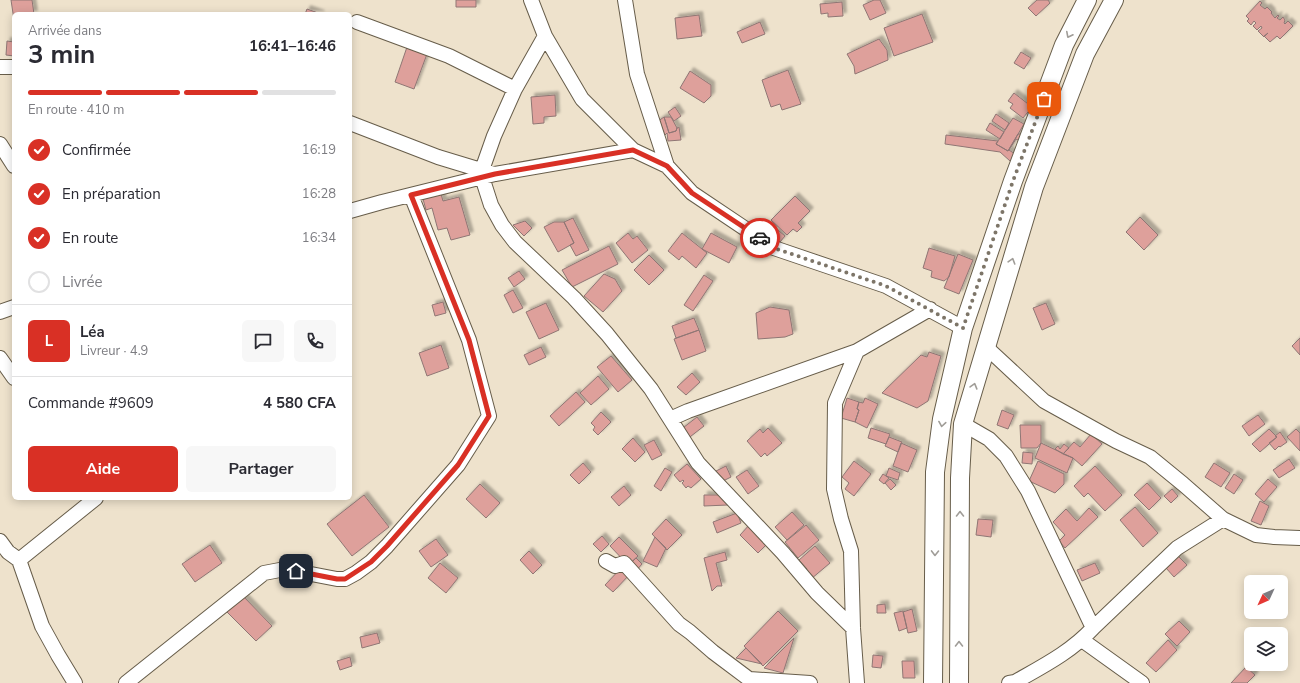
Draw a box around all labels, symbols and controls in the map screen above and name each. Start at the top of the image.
text: Arrivée dans [28,22,102,40]
one-way arrow [1066,30,1074,38]
text: 16:41–16:46 [249,36,336,56]
text: 3 min [28,37,95,72]
pin [1027,82,1061,116]
icon: bag [1033,88,1055,110]
text: En route · 410 m [28,101,124,119]
icon: check [28,139,50,161]
text: Confirmée [62,140,131,160]
text: 16:19 [302,141,336,159]
icon: check [28,183,50,205]
text: En préparation [62,184,161,204]
text: 16:28 [302,185,336,203]
courier [740,218,780,258]
icon: check [28,227,50,249]
icon: car [749,227,771,249]
text: En route [62,228,118,248]
text: 16:34 [302,229,336,247]
one-way arrow [1007,258,1016,265]
text: Livrée [62,272,103,292]
button: chat [242,320,284,362]
button: phone [294,320,336,362]
text: Léa [80,322,105,342]
text: L [45,331,53,351]
text: Livreur · 4.9 [80,342,148,360]
one-way arrow [969,382,978,389]
text: Commande #9609 [28,393,154,413]
text: 4 580 CFA [263,393,336,413]
one-way arrow [938,421,947,427]
button: Aide [28,446,178,492]
button: Partager [186,446,336,492]
one-way arrow [956,511,964,517]
one-way arrow [930,550,939,556]
pin [279,554,313,588]
icon: home [285,560,307,582]
north arrow [1244,575,1288,619]
map controls [1244,575,1288,671]
button: layers [1244,627,1288,671]
one-way arrow [955,641,964,647]

